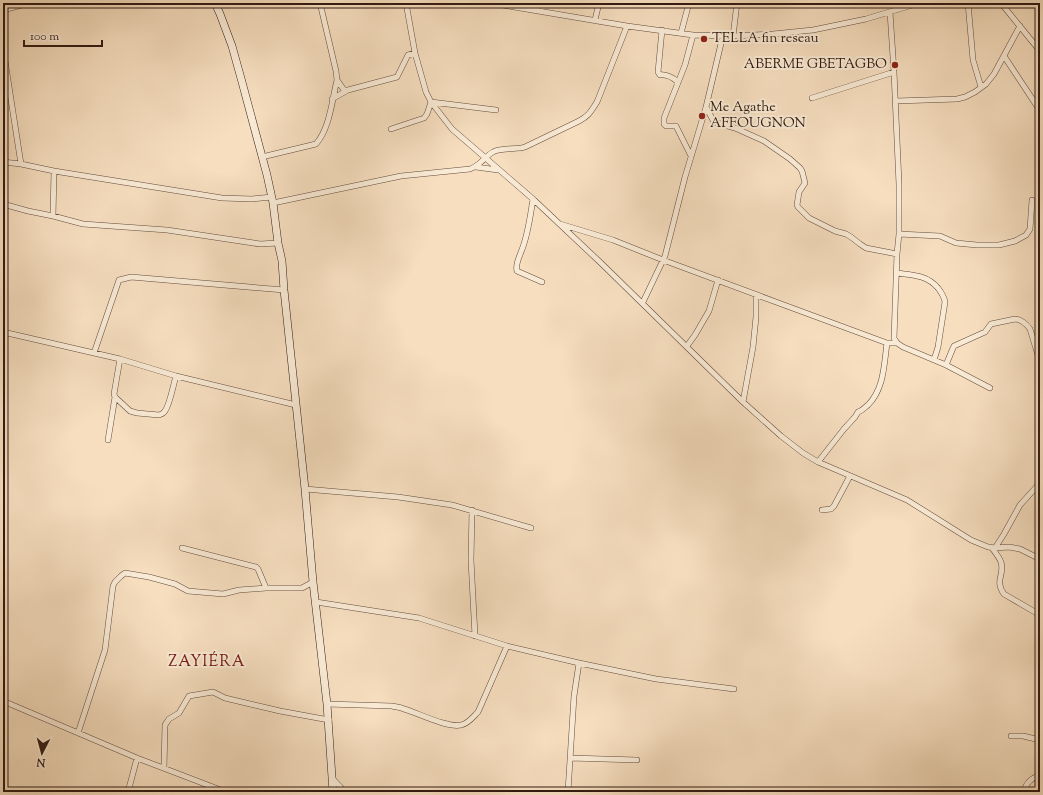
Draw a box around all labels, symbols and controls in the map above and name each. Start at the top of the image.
scale bar [24,22,102,48]
text: 100 m [30,28,59,46]
place label: TELLA fin reseau [712,29,819,49]
marker: TELLA fin reseau [699,34,709,44]
place label: ABERME GBETAGBO [744,55,887,75]
marker: ABERME GBETAGBO [890,60,900,70]
place label: Me Agathe AFFOUGNON [710,98,806,134]
marker: Me Agathe AFFOUGNON [697,111,707,121]
district label: ZAYIÉRA [168,651,246,674]
north arrow [22,733,62,773]
text: N [36,754,47,770]

